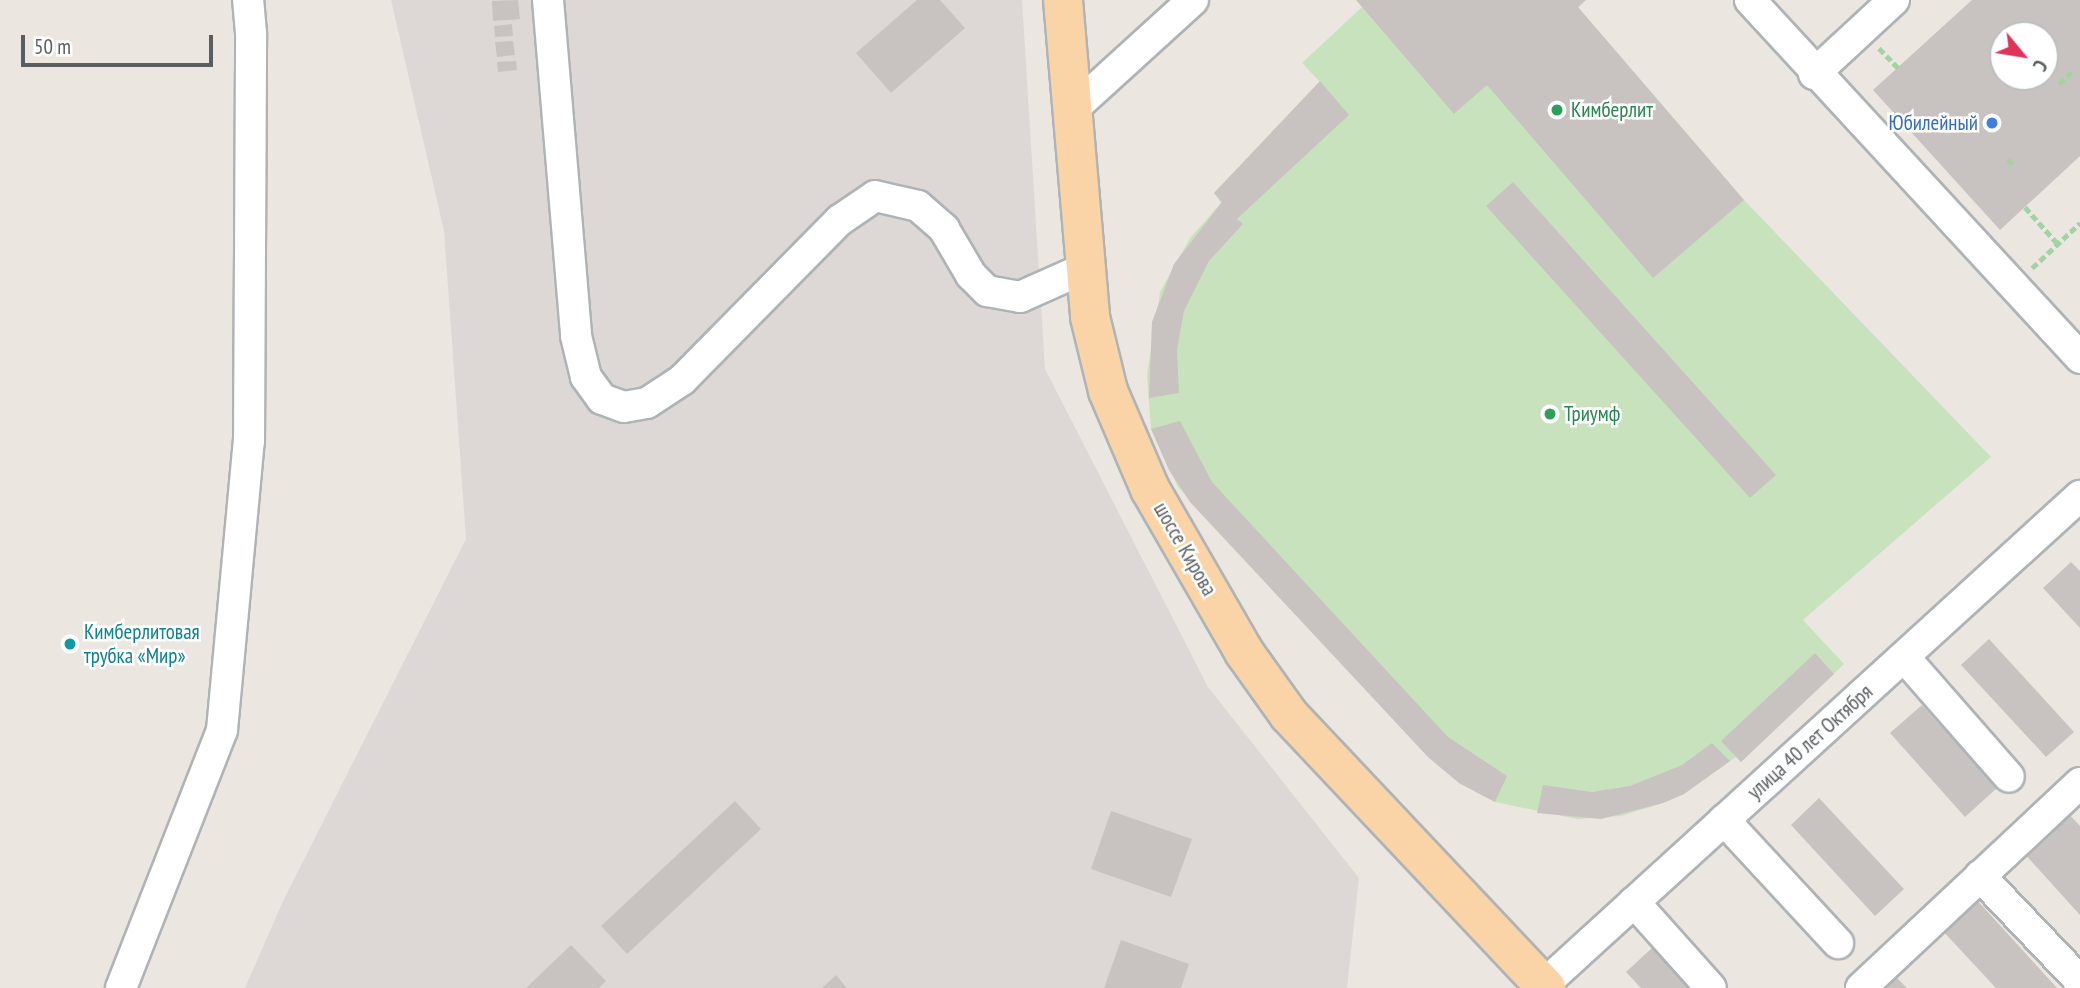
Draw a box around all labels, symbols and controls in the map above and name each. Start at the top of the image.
scale bar [24,21,217,65]
north arrow [1989,21,2059,91]
text: 50 m [34,33,71,60]
text: С [2028,56,2053,75]
place label: Кимберлит [1571,97,1653,123]
marker: Кимберлит [1549,102,1565,118]
place label: Юбилейный [1889,110,1978,136]
marker: Юбилейный [1984,115,2000,131]
place label: Триумф [1564,401,1620,427]
marker: Триумф [1542,406,1558,422]
street label: шоссе Кирова [1148,498,1222,600]
place label: Кимберлитовая трубка «Мир» [84,619,200,669]
marker: Кимберлитовая трубка «Мир» [62,636,78,652]
street label: улица 40 лет Октября [1742,679,1878,805]

